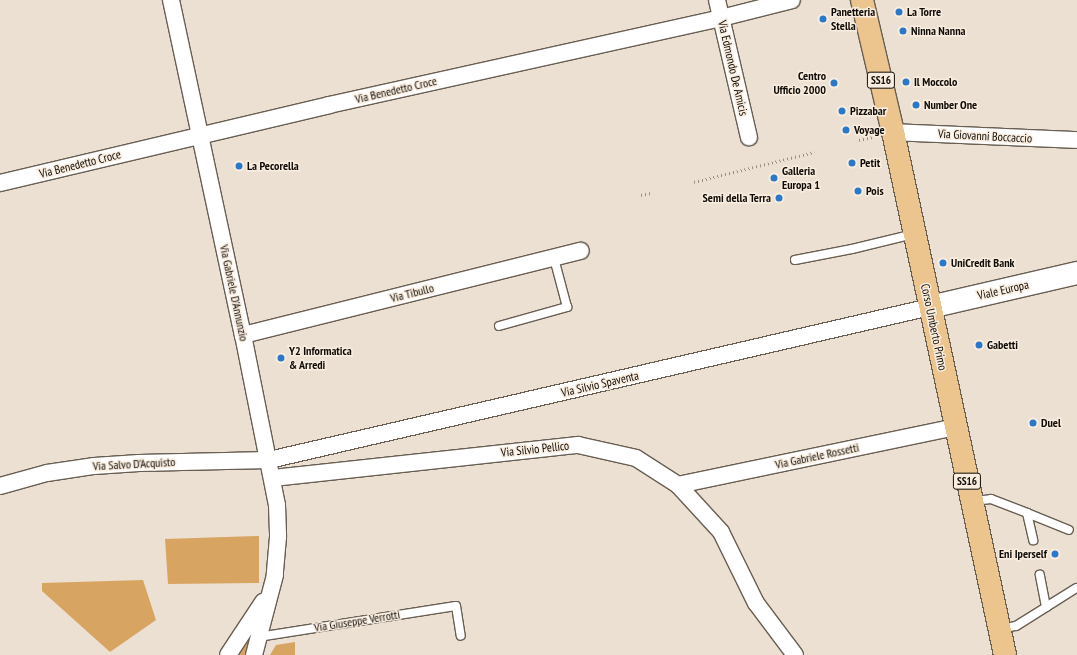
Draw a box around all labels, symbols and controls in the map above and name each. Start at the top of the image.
place label: Panetteria Stella [831,5,875,33]
place label: La Torre [907,5,941,19]
marker: La Torre [894,7,904,17]
marker: Panetteria Stella [818,14,828,24]
street label: Via Edmondo De Amicis [715,19,751,117]
place label: Ninna Nanna [911,24,966,38]
marker: Ninna Nanna [898,26,908,36]
place label: Centro Ufficio 2000 [773,69,826,97]
road number: SS16 [866,71,896,89]
street label: Via Benedetto Croce [354,74,438,106]
place label: Il Moccolo [914,75,957,89]
marker: Il Moccolo [901,77,911,87]
marker: Centro Ufficio 2000 [829,78,839,88]
place label: Number One [924,98,977,112]
marker: Number One [911,100,921,110]
place label: Pizzabar [850,104,886,118]
marker: Pizzabar [837,106,847,116]
place label: Voyage [854,123,885,137]
marker: Voyage [841,125,851,135]
street label: Via Giovanni Boccaccio [938,126,1032,146]
street label: Via Benedetto Croce [38,147,122,181]
place label: Petit [860,156,880,170]
marker: Petit [847,158,857,168]
place label: La Pecorella [247,159,299,173]
marker: La Pecorella [234,161,244,171]
place label: Galleria Europa 1 [782,164,820,192]
marker: Galleria Europa 1 [769,173,779,183]
place label: Pois [866,184,884,198]
marker: Pois [853,186,863,196]
place label: Semi della Terra [702,191,771,205]
marker: Semi della Terra [774,193,784,203]
street label: Via Gabriele D'Annunzio [217,243,251,343]
place label: UniCredit Bank [951,256,1014,270]
marker: UniCredit Bank [938,258,948,268]
street label: Viale Europa [976,277,1030,303]
street label: Via Tibullo [389,281,435,305]
street label: Corso Umberto Primo [918,282,950,372]
place label: Gabetti [987,338,1018,352]
marker: Gabetti [974,340,984,350]
place label: Y2 Informatica & Arredi [289,344,352,372]
marker: Y2 Informatica & Arredi [276,353,286,363]
street label: Via Silvio Spaventa [560,368,640,400]
place label: Duel [1041,416,1061,430]
marker: Duel [1028,418,1038,428]
street label: Via Silvio Pellico [500,438,570,460]
street label: Via Gabriele Rossetti [774,440,860,472]
street label: Via Salvo D'Acquisto [92,455,176,473]
road number: SS16 [952,472,982,490]
place label: Eni Iperself [999,547,1047,561]
marker: Eni Iperself [1050,549,1060,559]
street label: Via Giuseppe Verrotti [313,607,401,635]

